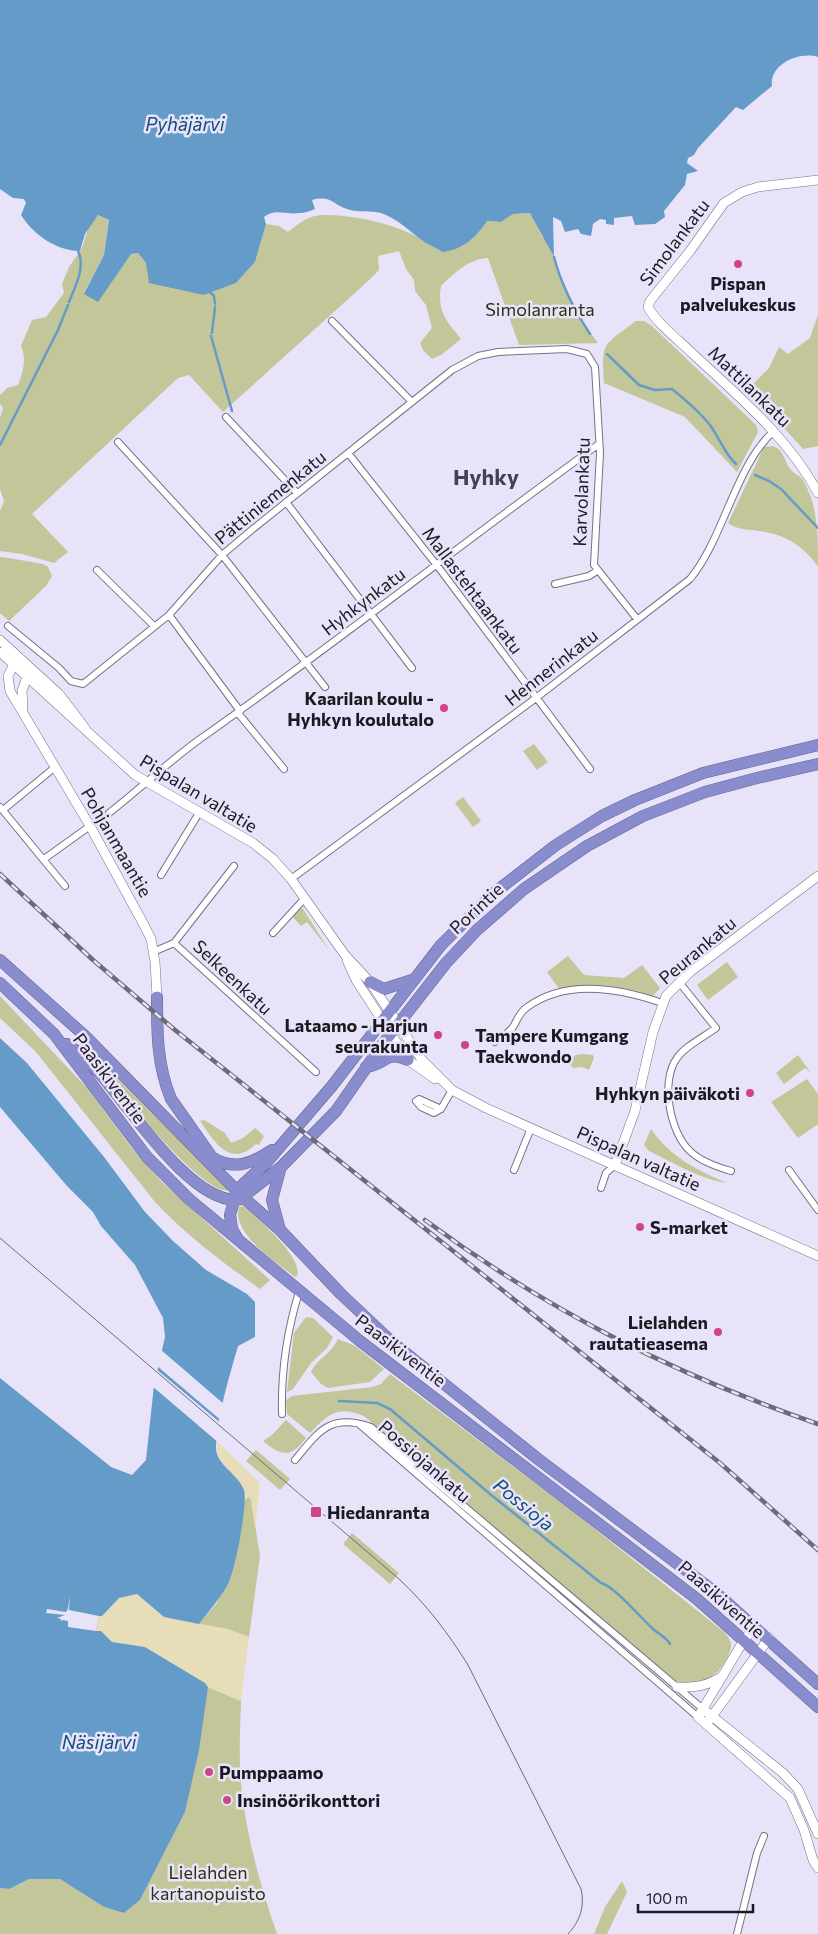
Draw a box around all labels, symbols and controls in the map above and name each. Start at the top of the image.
water label: Pyhäjärvi [145,112,226,135]
street label: Simolankatu [634,194,714,290]
marker: Pispan palvelukeskus [732,258,744,270]
place label: Pispan palvelukeskus [680,272,796,315]
park label: Simolanranta [485,298,595,320]
street label: Mattilankatu [704,341,796,431]
street label: Karvolankatu [568,437,594,547]
street label: Pättiniemenkatu [210,445,330,549]
district label: Hyhky [453,463,519,490]
street label: Mallastehtaankatu [418,522,528,658]
street label: Hyhkynkatu [317,562,409,640]
street label: Hennerinkatu [500,624,602,710]
place label: Kaarilan koulu - Hyhkyn koulutalo [287,687,434,730]
marker: Kaarilan koulu - Hyhkyn koulutalo [438,702,450,714]
street label: Pispalan valtatie [136,749,262,837]
street label: Pohjanmaantie [77,783,157,901]
street label: Porintie [445,878,507,938]
street label: Peurankatu [654,911,740,989]
street label: Selkeenkatu [189,935,277,1019]
place label: Lataamo - Harjun seurakunta [284,1014,428,1057]
place label: Tampere Kumgang Taekwondo [475,1024,629,1067]
street label: Paasikiventie [69,1028,151,1128]
marker: Lataamo - Harjun seurakunta [432,1029,444,1041]
marker: Tampere Kumgang Taekwondo [459,1039,471,1051]
place label: Hyhkyn päiväkoti [595,1082,740,1104]
marker: Hyhkyn päiväkoti [744,1087,756,1099]
street label: Pispalan valtatie [574,1121,704,1195]
place label: S-market [650,1216,728,1238]
marker: S-market [634,1221,646,1233]
street label: Paasikiventie [351,1309,451,1391]
place label: Lielahden rautatieasema [589,1311,708,1354]
marker: Lielahden rautatieasema [712,1326,724,1338]
street label: Possiojankatu [375,1415,475,1507]
water label: Possioja [489,1473,559,1535]
place label: Hiedanranta [327,1501,430,1523]
marker: Hiedanranta [309,1505,323,1519]
street label: Paasikiventie [674,1555,770,1643]
water label: Näsijärvi [62,1730,137,1753]
place label: Pumppaamo [219,1761,324,1783]
marker: Pumppaamo [203,1766,215,1778]
place label: Insinöörikonttori [237,1789,380,1811]
marker: Insinöörikonttori [221,1794,233,1806]
park label: Lielahden kartanopuisto [150,1861,266,1904]
scale bar [638,1882,753,1914]
text: 100 m [646,1889,688,1907]

